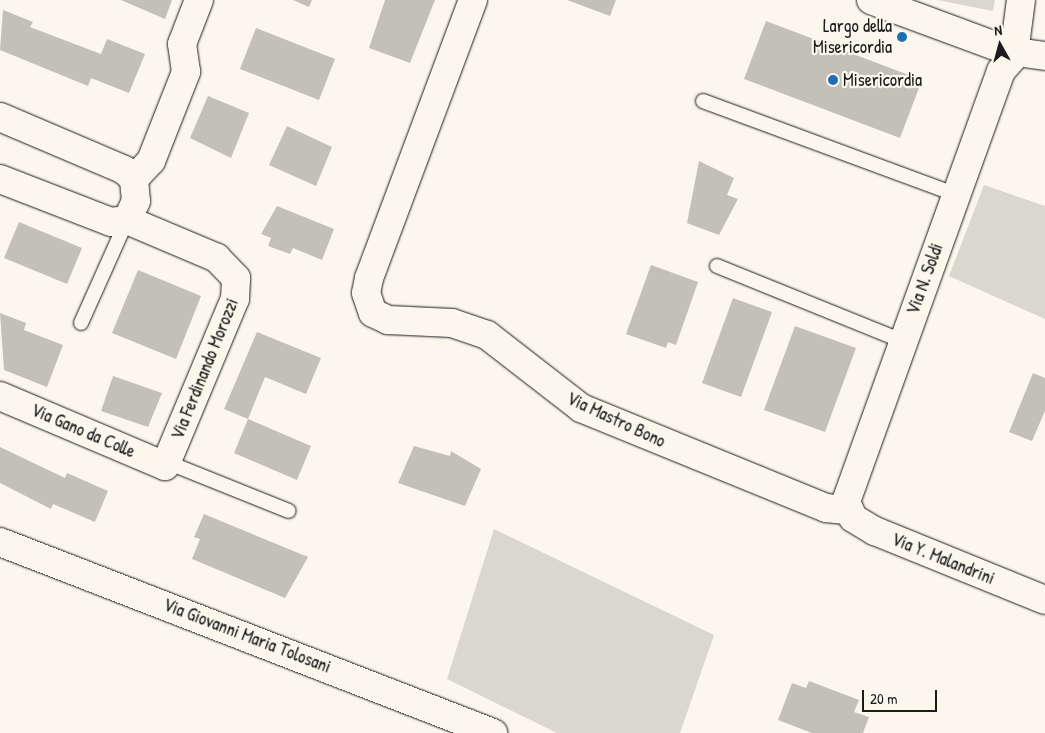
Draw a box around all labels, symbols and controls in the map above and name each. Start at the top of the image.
place label: Largo della Misericordia [813,16,892,58]
north arrow [975,20,1025,70]
text: N [993,20,1003,39]
marker: Largo della Misericordia [896,31,908,43]
place label: Misericordia [843,69,922,91]
marker: Misericordia [827,74,839,86]
street label: Via N. Soldi [902,240,948,318]
street label: Via Ferdinando Morozzi [167,295,243,443]
street label: Via Mastro Bono [563,388,669,452]
street label: Via Gano da Colle [28,399,138,463]
street label: Via Y. Malandrini [888,529,998,589]
street label: Via Giovanni Maria Tolosani [160,594,334,678]
scale bar [865,680,940,712]
text: 20 m [870,688,897,709]

